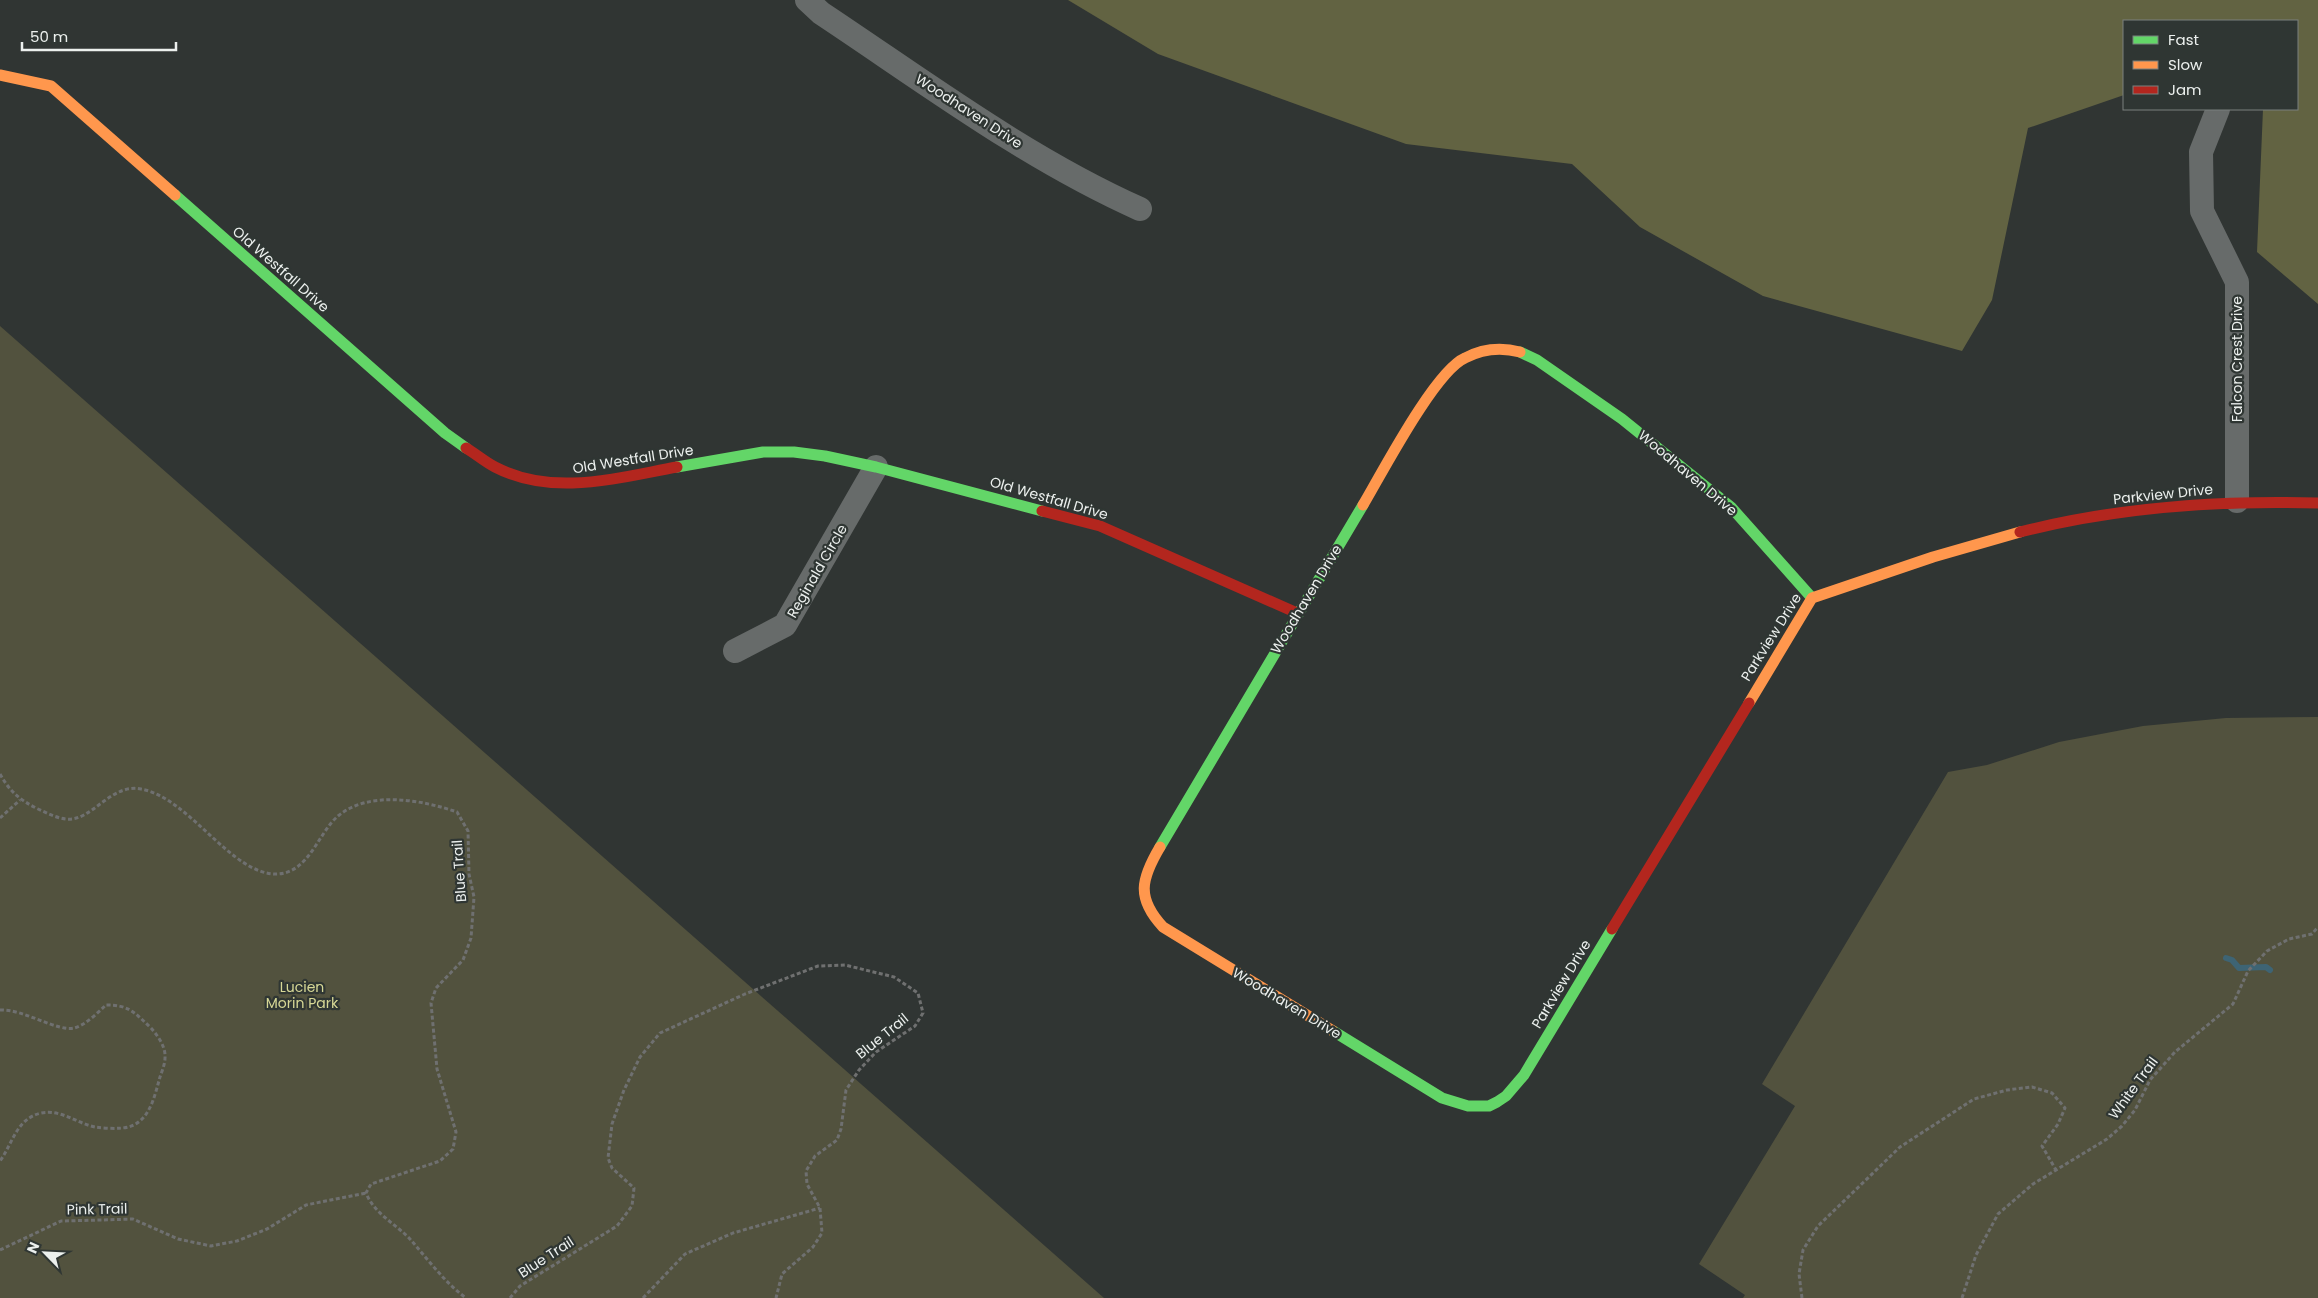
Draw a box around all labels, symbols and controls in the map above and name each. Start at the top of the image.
scale bar [22,20,176,52]
legend [2123,20,2298,110]
text: 50 m [30,26,68,47]
text: Fast [2168,29,2199,50]
text: Slow [2168,54,2203,75]
street label: Woodhaven Drive [912,69,1027,153]
text: Jam [2168,79,2202,100]
street label: Old Westfall Drive [228,221,334,317]
street label: Falcon Crest Drive [2227,296,2247,422]
street label: Woodhaven Drive [1634,426,1742,521]
street label: Old Westfall Drive [571,440,695,478]
street label: Old Westfall Drive [988,472,1111,525]
street label: Parkview Drive [2112,479,2214,509]
street label: Reginald Circle [782,520,852,622]
street label: Woodhaven Drive [1266,541,1347,657]
street label: Parkview Drive [1736,589,1806,685]
street label: Blue Trail [447,839,471,903]
street label: Parkview Drive [1527,936,1596,1032]
street label: Woodhaven Drive [1229,963,1345,1044]
park label: Lucien Morin Park [266,977,339,1013]
street label: Blue Trail [851,1009,913,1063]
street label: White Trail [2104,1053,2162,1123]
street label: Pink Trail [67,1198,127,1220]
north arrow [20,1228,70,1278]
street label: Blue Trail [514,1232,578,1282]
text: N [22,1239,44,1257]

